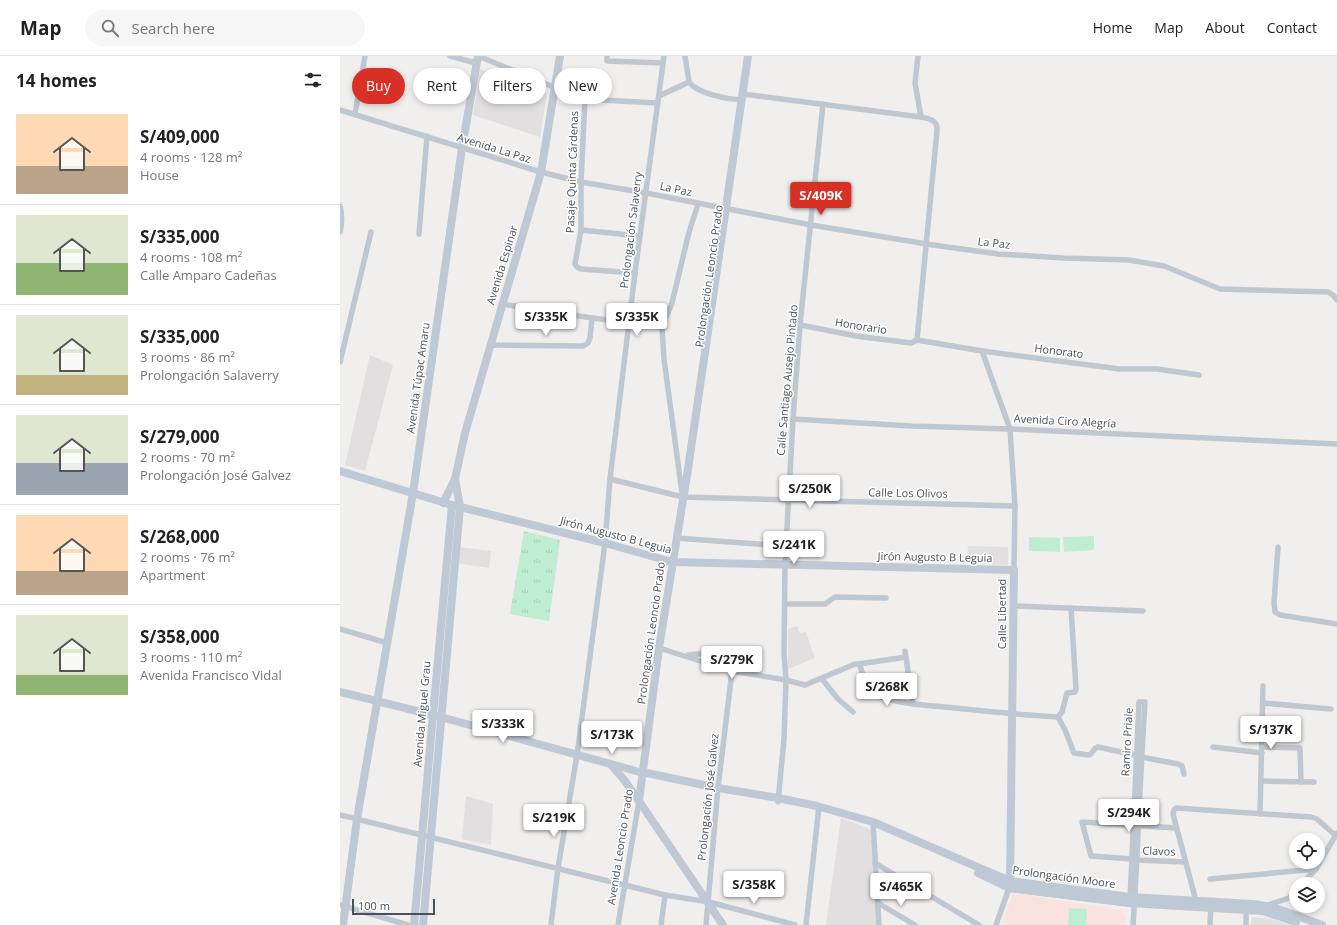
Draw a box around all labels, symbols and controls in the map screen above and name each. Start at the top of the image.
search box [85,10,365,46]
text: Map [20,15,61,41]
icon: search [99,17,121,39]
text: Search here [131,18,215,38]
text: Home [1093,18,1132,37]
text: Map [1154,18,1183,37]
text: About [1205,18,1245,37]
text: Contact [1267,18,1317,37]
chip: Buy [352,68,405,104]
chip: Rent [413,68,471,104]
chip: Filters [479,68,546,104]
chip: New [554,68,612,104]
text: 14 homes [16,69,97,92]
icon: filters [302,69,324,91]
street label: Pasaje Quinta Cárdenas [562,111,581,233]
text: S/409,000 [140,125,220,148]
street label: Avenida La Paz [455,129,533,166]
icon: home [48,130,96,178]
text: 4 rooms · 128 m² [140,148,242,166]
text: House [140,166,179,184]
street label: Prolongación Salaverry [616,170,645,289]
street label: La Paz [659,178,694,199]
pin: S/409K [788,182,854,216]
text: S/409K [799,186,843,204]
street label: Prolongación Leoncio Prado [691,203,726,348]
street label: Avenida Espinar [482,223,521,306]
text: S/335,000 [140,225,220,248]
icon: home [48,231,96,279]
street label: La Paz [977,233,1011,252]
text: 4 rooms · 108 m² [140,248,242,266]
text: Calle Amparo Cadeñas [140,266,277,284]
pin: S/335K [513,303,579,337]
pin: S/335K [604,303,670,337]
street label: Calle Santiago Ausejo Pintado [772,303,801,456]
text: S/335K [524,307,568,325]
text: S/335K [615,307,659,325]
street label: Honorario [834,314,889,337]
street label: Avenida Túpac Amaru [402,321,433,434]
text: S/335,000 [140,325,220,348]
icon: home [48,331,96,379]
street label: Honorato [1034,340,1085,361]
text: 3 rooms · 86 m² [140,348,235,366]
text: Prolongación Salaverry [140,366,279,384]
street label: Avenida Ciro Alegría [1013,410,1117,431]
text: S/279,000 [140,425,220,448]
icon: home [48,431,96,479]
text: 2 rooms · 70 m² [140,448,235,466]
text: Prolongación José Galvez [140,466,291,484]
pin: S/250K [777,475,843,509]
text: S/250K [788,479,832,497]
street label: Calle Los Olivos [868,484,948,501]
street label: Jirón Augusto B Leguia [558,512,674,557]
text: S/268,000 [140,525,220,548]
icon: home [48,531,96,579]
pin: S/241K [761,531,827,565]
text: S/241K [772,535,816,553]
text: 2 rooms · 76 m² [140,548,235,566]
street label: Jirón Augusto B Leguia [876,548,993,565]
street label: Prolongación Leoncio Prado [633,560,668,705]
text: Apartment [140,566,205,584]
street label: Calle Libertad [994,579,1009,649]
text: S/358,000 [140,625,220,648]
icon: home [48,631,96,679]
pin: S/279K [699,646,765,680]
text: 3 rooms · 110 m² [140,648,242,666]
text: S/279K [710,650,754,668]
street label: Avenida Miguel Grau [409,660,434,768]
text: Avenida Francisco Vidal [140,666,282,684]
pin: S/268K [854,673,920,707]
text: S/268K [865,677,909,695]
street label: Ramiro Priale [1117,707,1136,777]
pin: S/333K [470,710,536,744]
text: S/333K [481,714,525,732]
pin: S/137K [1238,716,1304,750]
text: S/137K [1249,720,1293,738]
pin: S/173K [579,721,645,755]
text: S/173K [590,725,634,743]
street label: Prolongación José Galvez [693,733,722,861]
street label: Avenida Leoncio Prado [603,787,636,906]
pin: S/294K [1096,799,1162,833]
text: S/294K [1107,803,1151,821]
pin: S/219K [521,804,587,838]
text: S/219K [532,808,576,826]
map controls [1289,833,1325,913]
button: locate [1289,833,1325,869]
street label: Clavos [1142,842,1176,859]
street label: Prolongación Moore [1012,862,1117,891]
pin: S/358K [721,871,787,905]
pin: S/465K [868,873,934,907]
text: S/358K [732,875,776,893]
text: S/465K [879,877,923,895]
button: layers [1289,877,1325,913]
scale bar [352,897,435,916]
text: 100 m [358,898,390,913]

